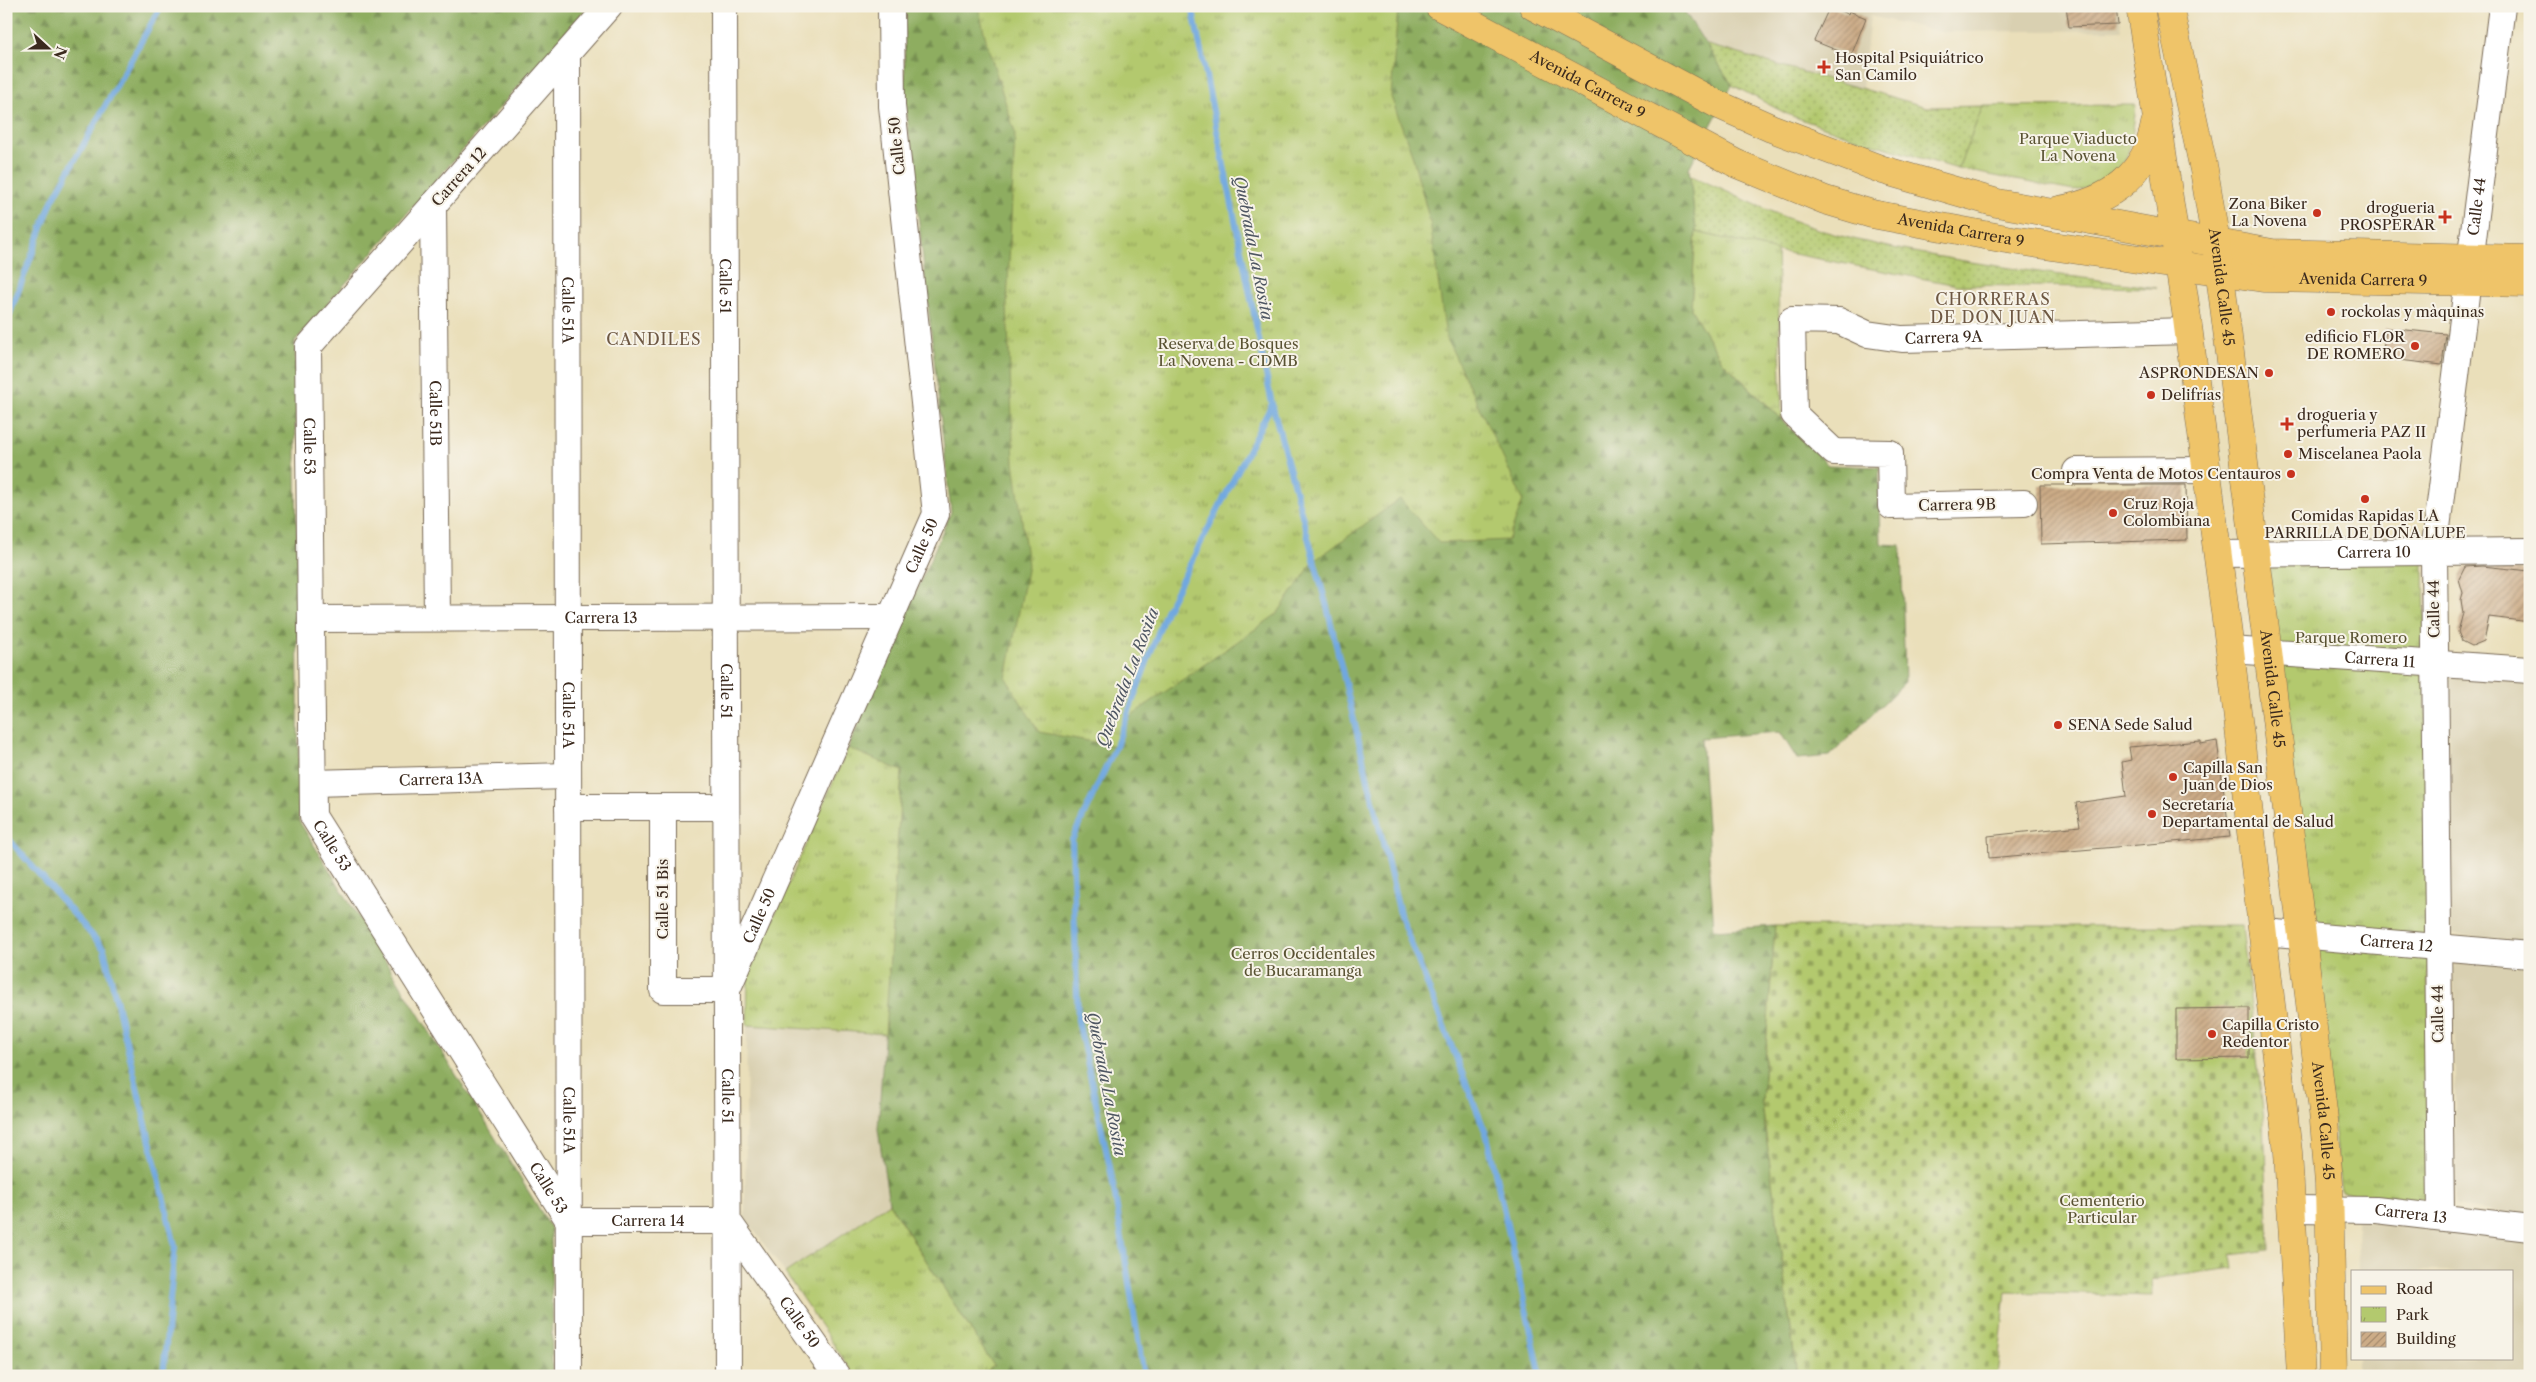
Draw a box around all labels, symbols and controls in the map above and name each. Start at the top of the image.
north arrow [22,22,72,72]
text: N [50,44,71,62]
street label: Avenida Carrera 9 [1526,45,1649,123]
place label: Hospital Psiquiátrico San Camilo [1835,48,1984,84]
marker: Hospital Psiquiátrico San Camilo [1817,60,1831,74]
street label: Calle 50 [884,116,909,176]
park label: Parque Viaducto La Novena [2019,129,2137,165]
street label: Carrera 12 [427,143,490,210]
water label: Quebrada La Rosita [1230,174,1278,322]
street label: Calle 44 [2463,177,2490,237]
place label: Zona Biker La Novena [2229,194,2308,230]
place label: drogueria PROSPERAR [2340,198,2436,234]
marker: Zona Biker La Novena [2311,207,2323,219]
street label: Avenida Carrera 9 [1895,209,2026,251]
marker: drogueria PROSPERAR [2439,211,2451,223]
street label: Avenida Calle 45 [2205,226,2239,347]
street label: Calle 51 [716,258,735,314]
street label: Avenida Carrera 9 [2298,269,2428,290]
street label: Calle 51A [558,276,577,344]
district label: CHORRERAS DE DON JUAN [1930,289,2056,327]
place label: rockolas y màquinas [2341,302,2484,321]
marker: rockolas y màquinas [2325,306,2337,318]
street label: Carrera 9A [1904,327,1983,348]
place label: edificio FLOR DE ROMERO [2305,327,2406,363]
district label: CANDILES [606,329,702,349]
park label: Reserva de Bosques La Novena - CDMB [1158,334,1298,370]
marker: edificio FLOR DE ROMERO [2409,340,2421,352]
place label: ASPRONDESAN [2138,363,2259,382]
marker: ASPRONDESAN [2263,367,2275,379]
street label: Calle 51B [426,380,445,446]
place label: Delifrías [2161,385,2221,404]
marker: Delifrías [2145,389,2157,401]
place label: drogueria y perfumeria PAZ II [2297,405,2426,441]
street label: Calle 53 [300,417,319,475]
marker: drogueria y perfumeria PAZ II [2281,418,2293,430]
place label: Miscelanea Paola [2298,444,2422,463]
marker: Miscelanea Paola [2282,448,2294,460]
place label: Compra Venta de Motos Centauros [2031,464,2281,483]
marker: Compra Venta de Motos Centauros [2285,468,2297,480]
marker: Comidas Rapidas LA PARRILLA DE DOÑA LUPE [2359,493,2371,505]
street label: Carrera 9B [1918,494,1996,515]
place label: Cruz Roja Colombiana [2123,494,2210,530]
place label: Comidas Rapidas LA PARRILLA DE DOÑA LUPE [2264,506,2466,542]
marker: Cruz Roja Colombiana [2107,507,2119,519]
street label: Calle 50 [901,515,942,576]
street label: Carrera 10 [2337,542,2411,562]
street label: Calle 44 [2423,580,2444,638]
water label: Quebrada La Rosita [1091,604,1163,749]
street label: Carrera 13 [565,608,637,627]
street label: Avenida Calle 45 [2256,628,2289,749]
park label: Parque Romero [2295,628,2407,647]
street label: Carrera 11 [2344,648,2416,671]
street label: Calle 51 [717,663,736,719]
street label: Calle 51A [559,681,578,749]
place label: SENA Sede Salud [2068,715,2193,734]
marker: SENA Sede Salud [2052,719,2064,731]
place label: Capilla San Juan de Dios [2181,758,2273,794]
street label: Carrera 13A [399,768,484,790]
marker: Capilla San Juan de Dios [2167,771,2179,783]
place label: Secretaría Departamental de Salud [2162,795,2334,831]
marker: Secretaría Departamental de Salud [2146,808,2158,820]
street label: Calle 53 [309,816,356,875]
street label: Calle 51 Bis [653,859,672,939]
street label: Calle 50 [739,885,780,946]
street label: Carrera 12 [2359,930,2434,956]
park label: Cerros Occidentales de Bucaramanga [1231,944,1375,980]
street label: Calle 44 [2427,985,2448,1043]
water label: Quebrada La Rosita [1083,1010,1131,1158]
place label: Capilla Cristo Redentor [2222,1015,2319,1051]
marker: Capilla Cristo Redentor [2206,1028,2218,1040]
street label: Avenida Calle 45 [2308,1060,2339,1181]
street label: Calle 51 [718,1068,737,1124]
street label: Calle 51A [560,1086,579,1154]
street label: Calle 53 [525,1158,572,1217]
park label: Cementerio Particular [2059,1191,2145,1227]
street label: Carrera 13 [2373,1200,2448,1227]
street label: Carrera 14 [611,1211,685,1230]
legend [2351,1270,2514,1360]
text: Road [2396,1279,2433,1298]
street label: Calle 50 [775,1293,824,1352]
text: Park [2396,1305,2430,1324]
text: Building [2396,1329,2456,1348]

